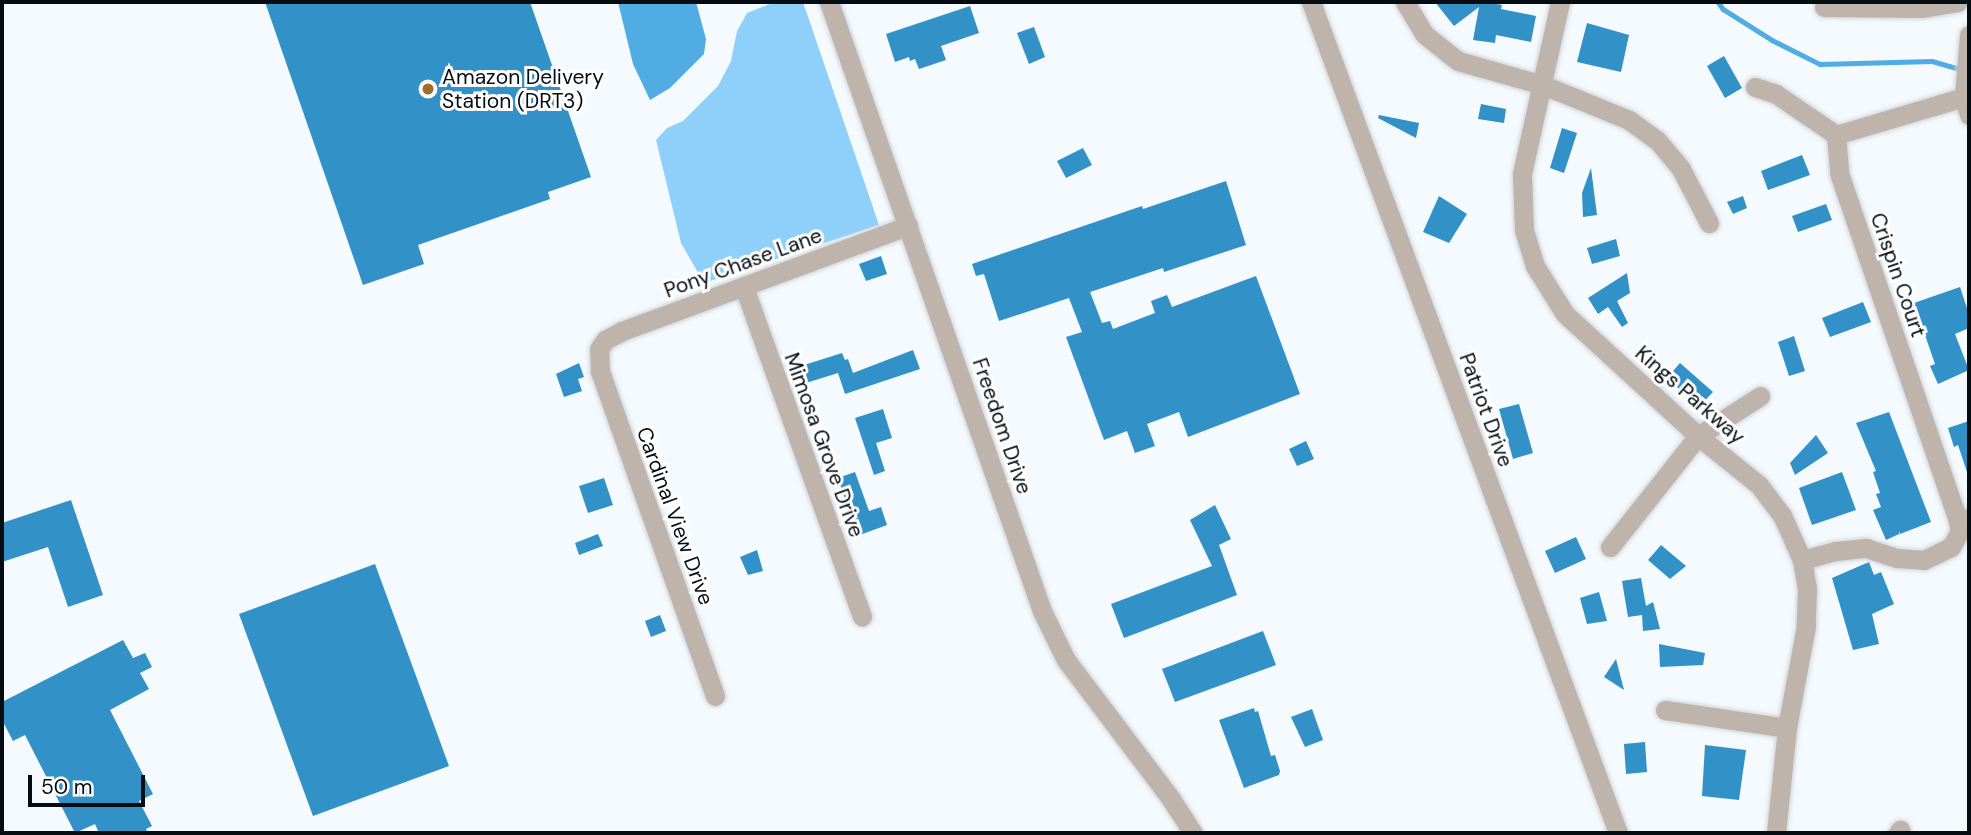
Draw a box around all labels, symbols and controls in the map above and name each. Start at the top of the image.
place label: Amazon Delivery Station (DRT3) [442,64,604,114]
marker: Amazon Delivery Station (DRT3) [420,81,436,97]
street label: Crispin Court [1865,210,1931,340]
street label: Pony Chase Lane [661,223,825,303]
street label: Kings Parkway [1630,341,1750,449]
street label: Mimosa Grove Drive [779,349,869,541]
street label: Patriot Drive [1454,350,1518,470]
street label: Freedom Drive [967,355,1037,497]
street label: Cardinal View Drive [631,423,719,609]
scale bar [32,762,149,806]
text: 50 m [41,773,92,801]

